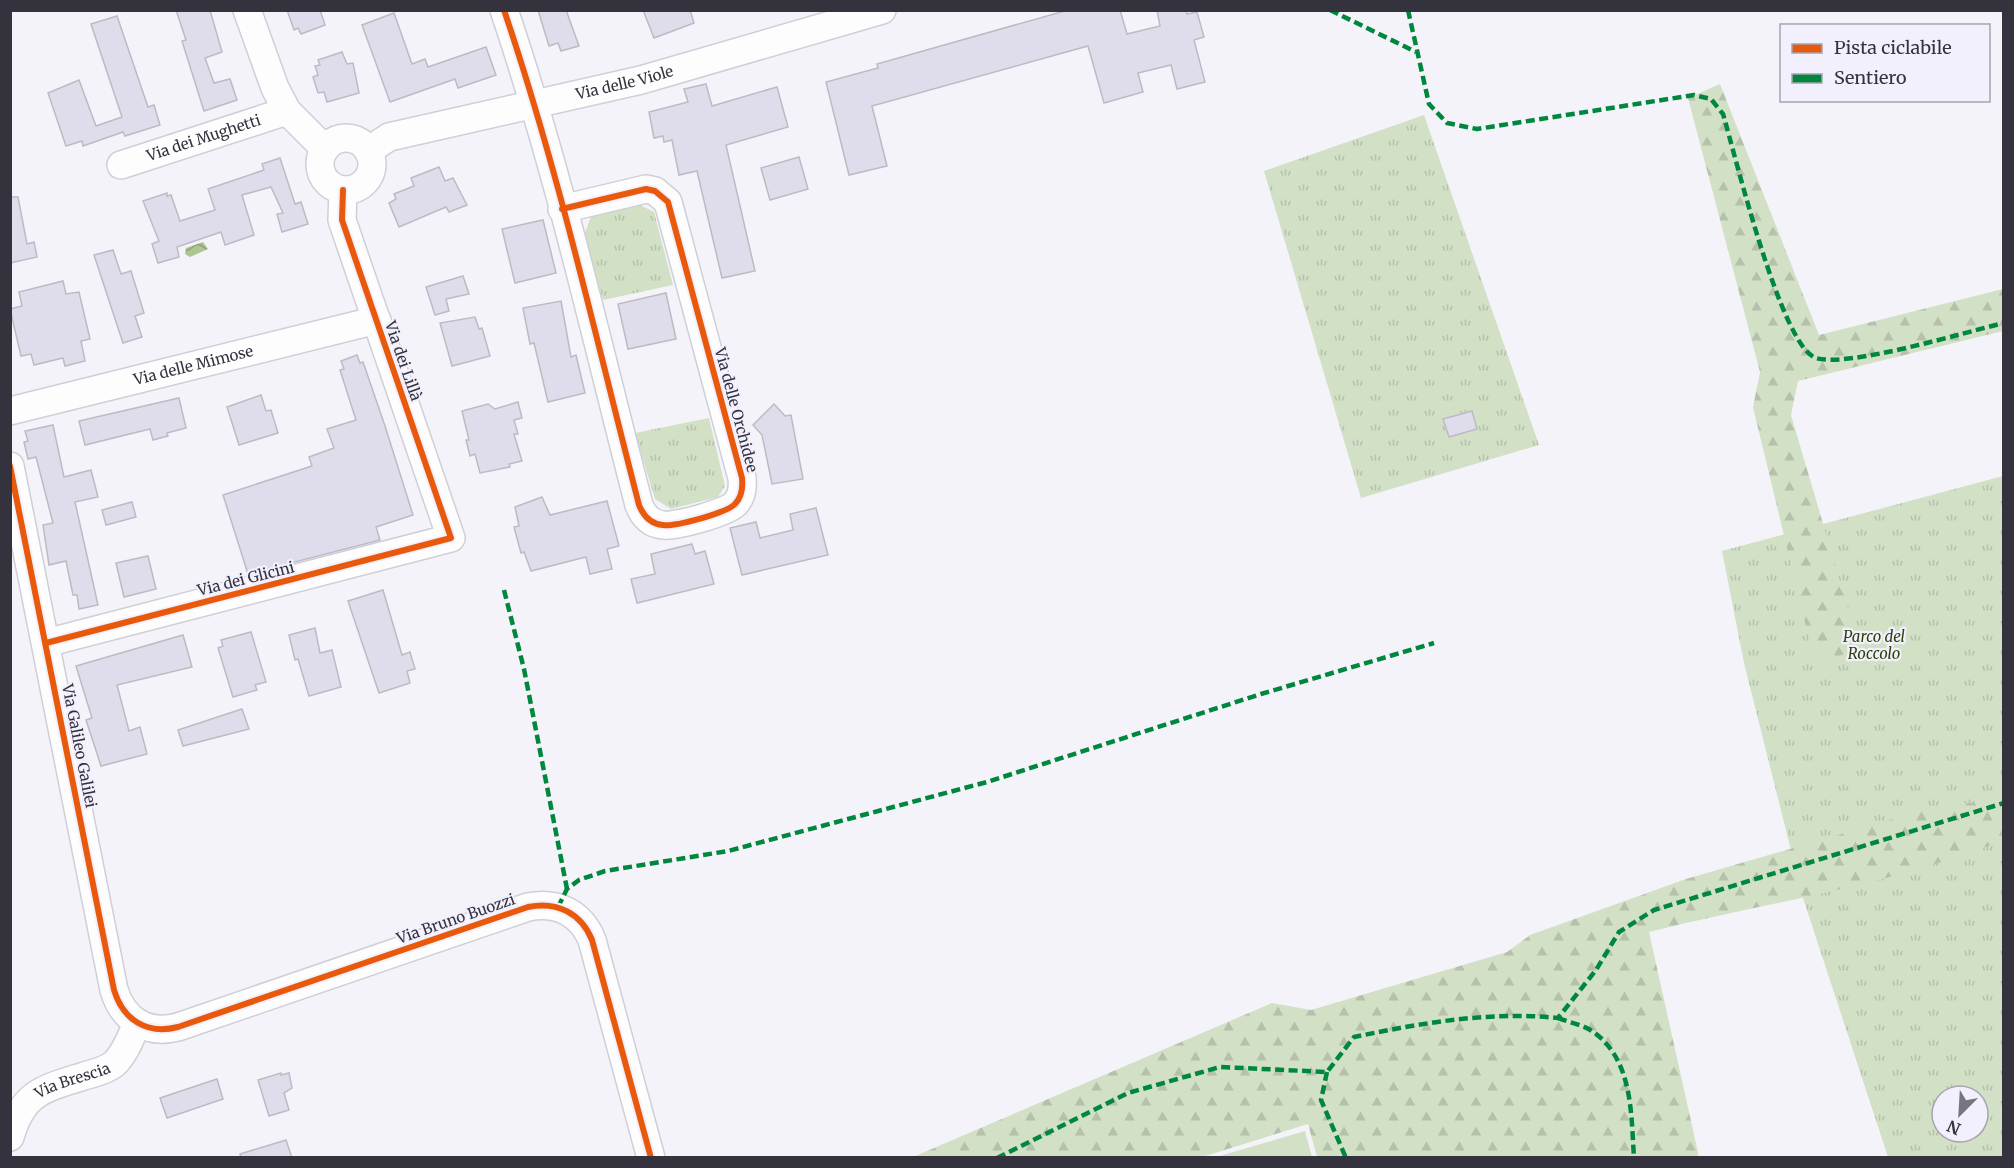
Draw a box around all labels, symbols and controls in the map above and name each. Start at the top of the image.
legend [1780,24,1990,102]
text: Pista ciclabile [1834,36,1952,59]
street label: Via delle Viole [573,61,676,104]
text: Sentiero [1834,66,1906,89]
street label: Via dei Mughetti [143,110,263,165]
street label: Via dei Lillà [381,318,426,403]
street label: Via delle Mimose [131,341,255,389]
street label: Via delle Orchidee [710,344,762,474]
street label: Via dei Glicini [195,557,296,600]
park label: Parco del Roccolo [1843,627,1905,663]
street label: Via Galileo Galilei [58,681,101,810]
street label: Via Bruno Buozzi [393,889,518,948]
street label: Via Brescia [30,1058,113,1103]
north arrow [1930,1084,1990,1144]
text: N [1944,1116,1964,1139]

